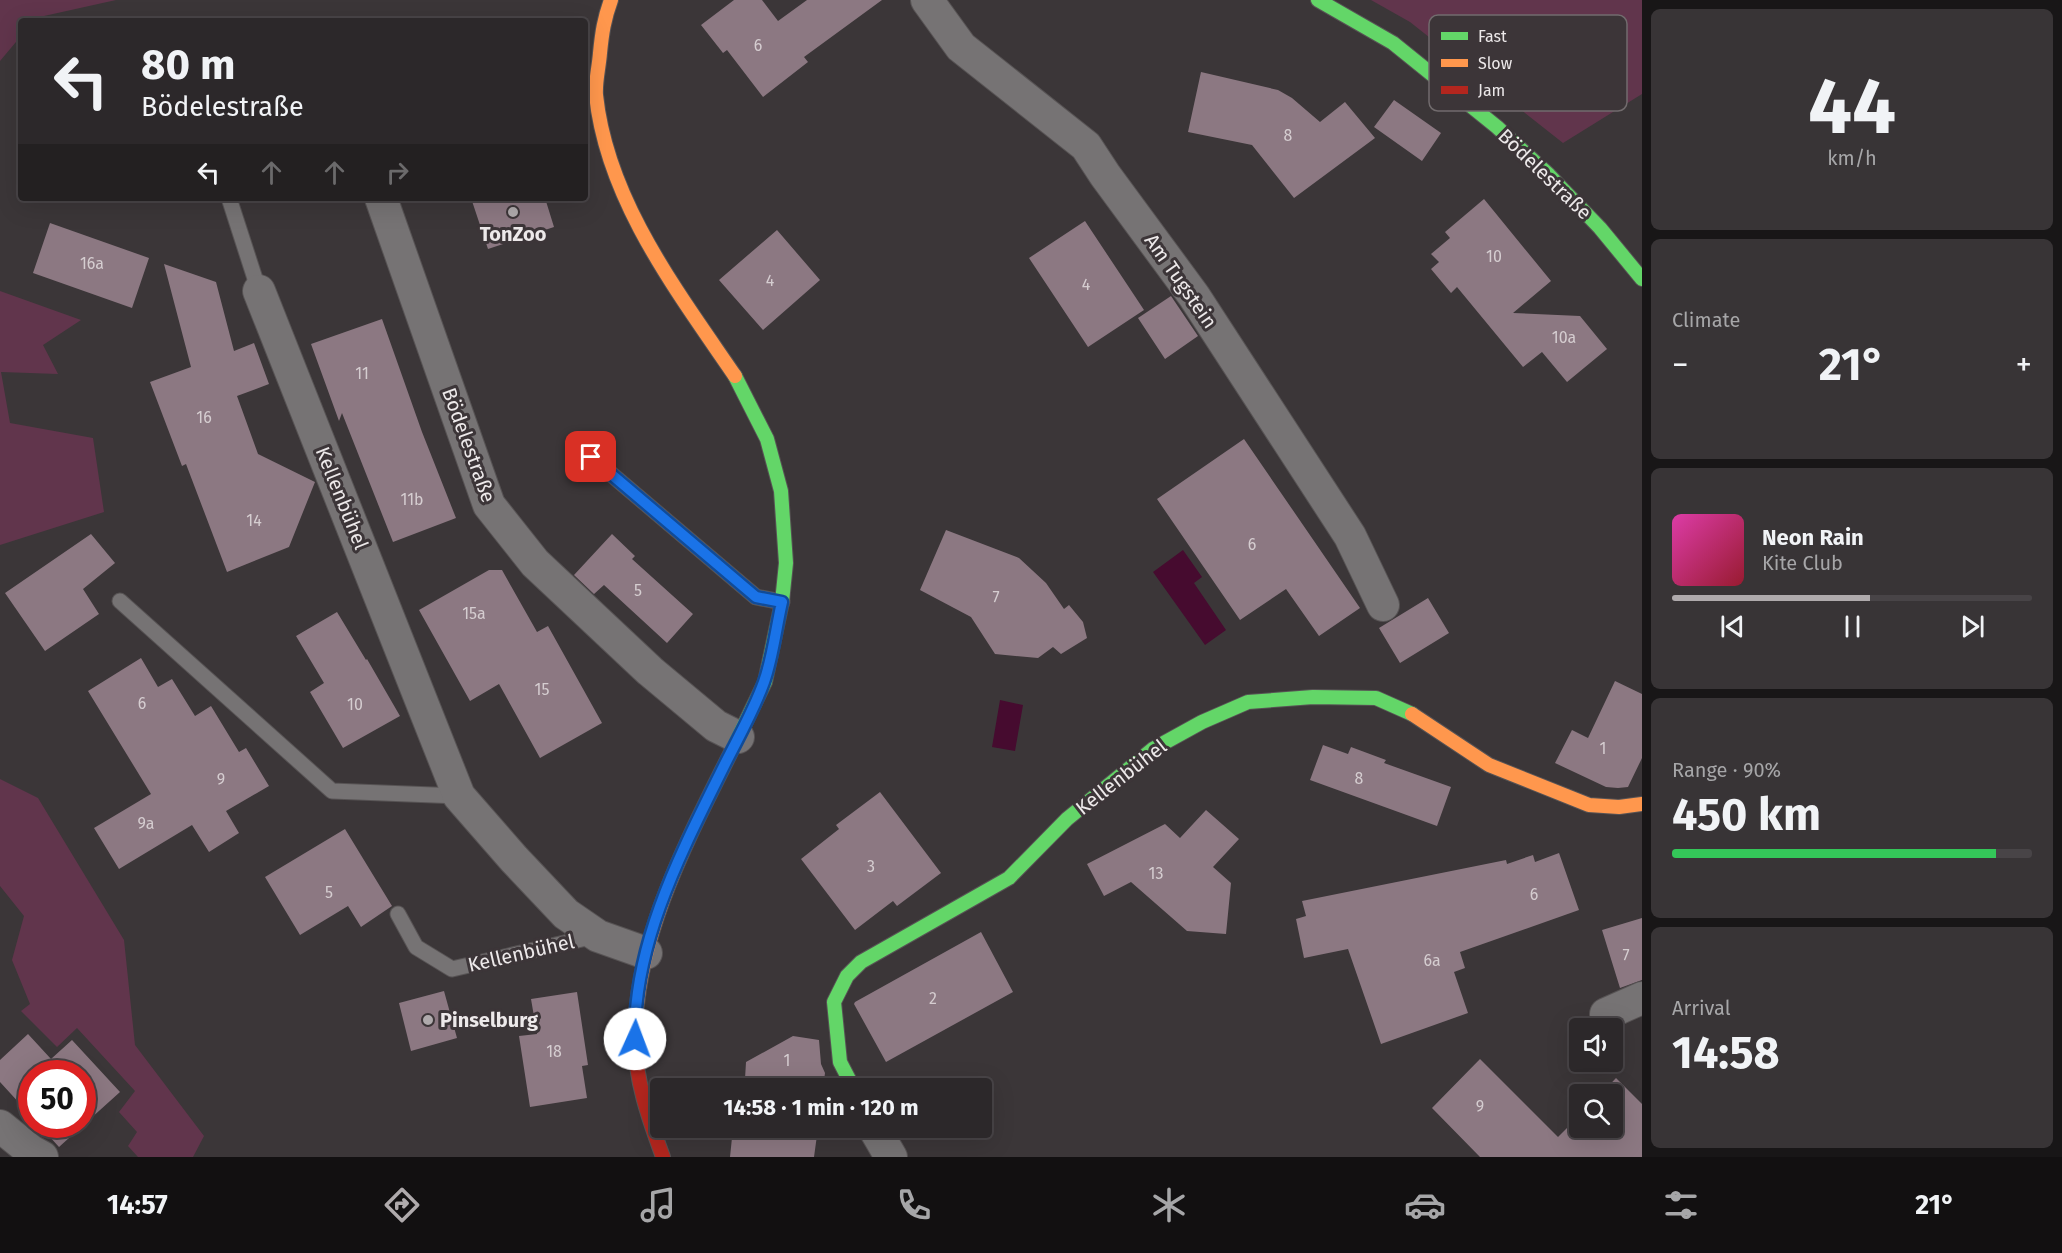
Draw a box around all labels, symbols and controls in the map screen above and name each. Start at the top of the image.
legend [1429,15,1627,111]
text: Fast [1478,27,1507,46]
house number: 6 [754,36,762,55]
text: 80 m [141,40,235,90]
icon: left [42,42,120,120]
text: Slow [1478,54,1513,73]
text: 44 [1808,60,1896,154]
text: Jam [1478,81,1505,100]
text: Bödelestraße [141,91,304,123]
street label: Bödelestraße [1493,123,1597,225]
house number: 8 [1284,126,1293,145]
text: km/h [1827,146,1877,170]
icon: left [192,156,225,189]
icon: ahead [255,156,288,189]
icon: ahead [318,156,351,189]
icon: right [381,156,414,189]
marker: TonZoo [506,205,520,219]
place label: TonZoo [480,222,547,246]
street label: Am Tugstein [1140,229,1222,333]
house number: 10 [1486,247,1502,266]
house number: 16a [80,254,104,273]
house number: 4 [766,271,775,290]
house number: 4 [1082,275,1091,294]
text: Climate [1672,308,1740,332]
house number: 10a [1552,328,1576,347]
text: 21° [1819,338,1885,392]
text: − [1672,345,1689,385]
text: + [2016,345,2032,385]
house number: 11 [355,364,369,383]
street label: Bödelestraße [437,384,501,506]
house number: 16 [196,408,212,427]
pin [565,431,616,482]
icon: arrive [574,440,607,473]
street label: Kellenbühel [311,443,374,553]
house number: 11b [400,490,424,509]
house number: 14 [246,511,262,530]
text: Neon Rain [1762,524,1864,551]
house number: 6 [1248,535,1256,554]
text: Kite Club [1762,551,1843,575]
house number: 5 [634,581,642,600]
house number: 7 [992,588,1000,607]
house number: 15a [462,604,486,623]
icon: previous [1716,610,1749,643]
icon: pause [1836,610,1869,643]
icon: next [1956,610,1989,643]
house number: 15 [535,680,549,699]
house number: 6 [138,694,146,713]
house number: 10 [347,695,363,714]
street label: Kellenbühel [1071,734,1171,820]
house number: 1 [1600,739,1606,758]
text: Range · 90% [1672,758,1781,782]
house number: 8 [1355,769,1364,788]
house number: 9 [217,770,225,789]
text: 450 km [1672,788,1821,842]
house number: 9a [138,814,154,833]
house number: 3 [867,857,875,876]
house number: 13 [1149,864,1163,883]
house number: 5 [325,883,333,902]
house number: 6 [1530,885,1538,904]
street label: Kellenbühel [465,929,577,977]
house number: 7 [1622,946,1630,965]
house number: 6a [1423,951,1441,970]
house number: 2 [929,989,937,1008]
text: Arrival [1672,996,1731,1020]
position arrow [603,1007,667,1071]
place label: Pinselburg [440,1008,539,1032]
marker: Pinselburg [421,1013,435,1027]
map controls [1569,1018,1623,1138]
button: sound [1569,1018,1623,1072]
text: 14:58 [1672,1026,1780,1080]
house number: 18 [546,1042,562,1061]
house number: 1 [784,1051,790,1070]
speed limit sign: 50 [18,1060,96,1138]
button: search [1569,1084,1623,1138]
text: 14:58 · 1 min · 120 m [723,1094,919,1121]
house number: 9 [1476,1097,1484,1116]
icon: directions [381,1184,423,1226]
icon: music [637,1184,679,1226]
icon: phone [893,1184,935,1226]
icon: climate [1148,1184,1190,1226]
icon: car [1404,1184,1446,1226]
icon: filters [1660,1184,1702,1226]
text: 14:57 [107,1189,168,1221]
text: 21° [1915,1189,1955,1221]

